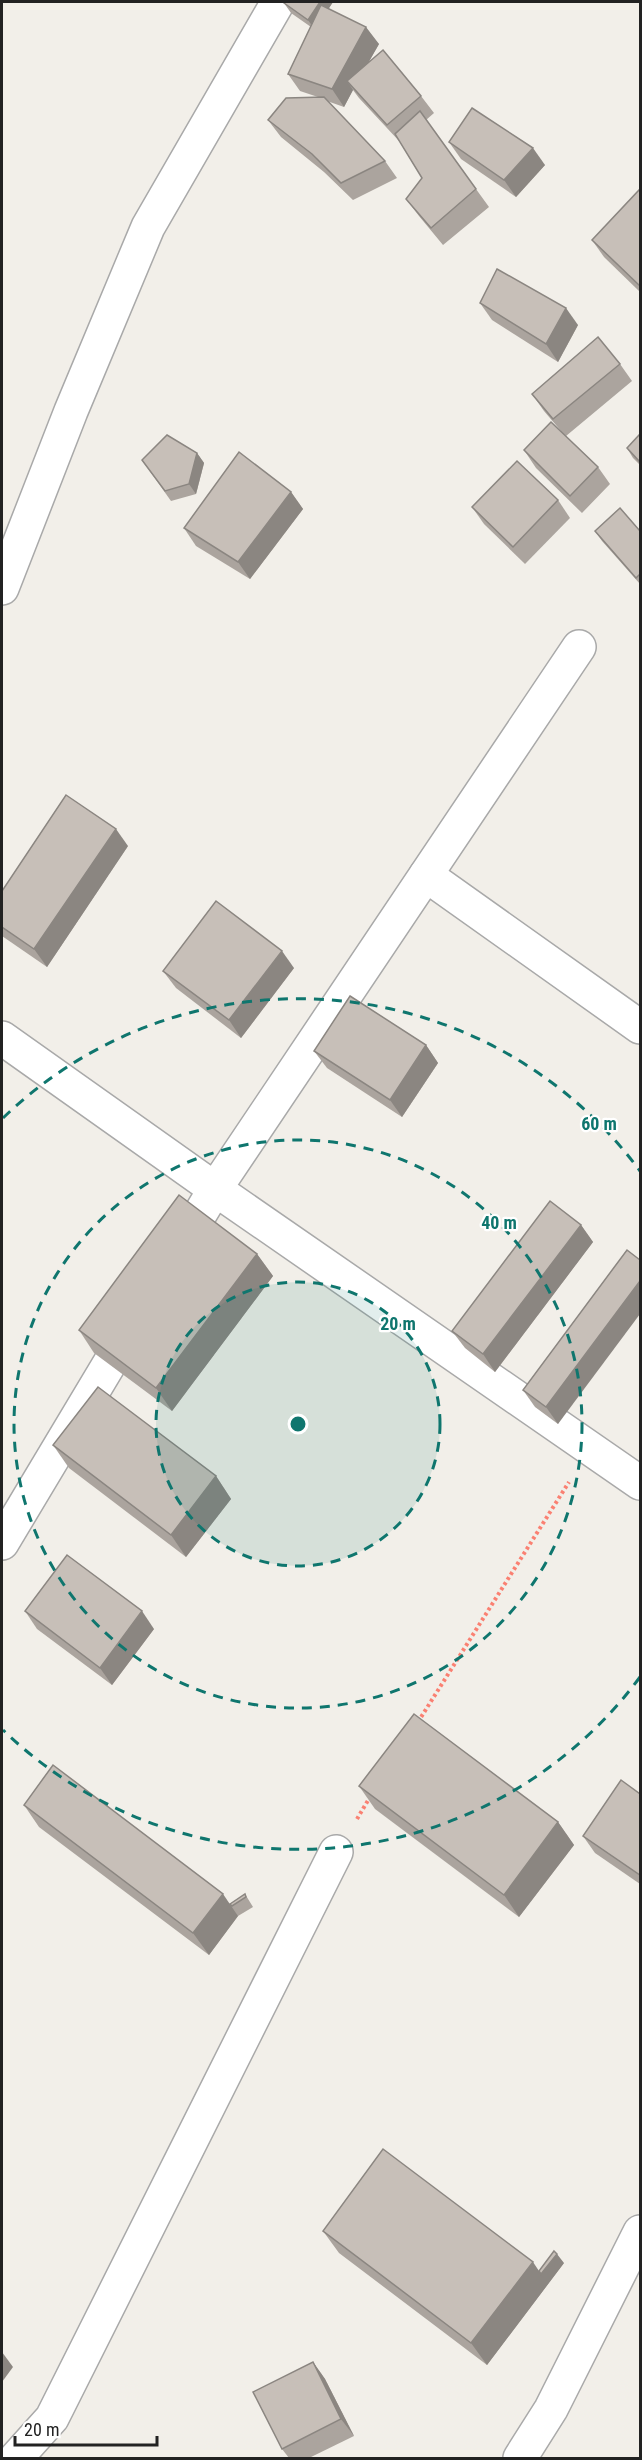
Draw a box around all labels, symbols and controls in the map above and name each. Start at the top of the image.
text: 60 m [581,1113,617,1134]
text: 40 m [481,1212,517,1233]
text: 20 m [380,1313,416,1334]
centre of rings [288,1414,308,1434]
scale bar [15,2409,158,2447]
text: 20 m [24,2419,59,2440]

